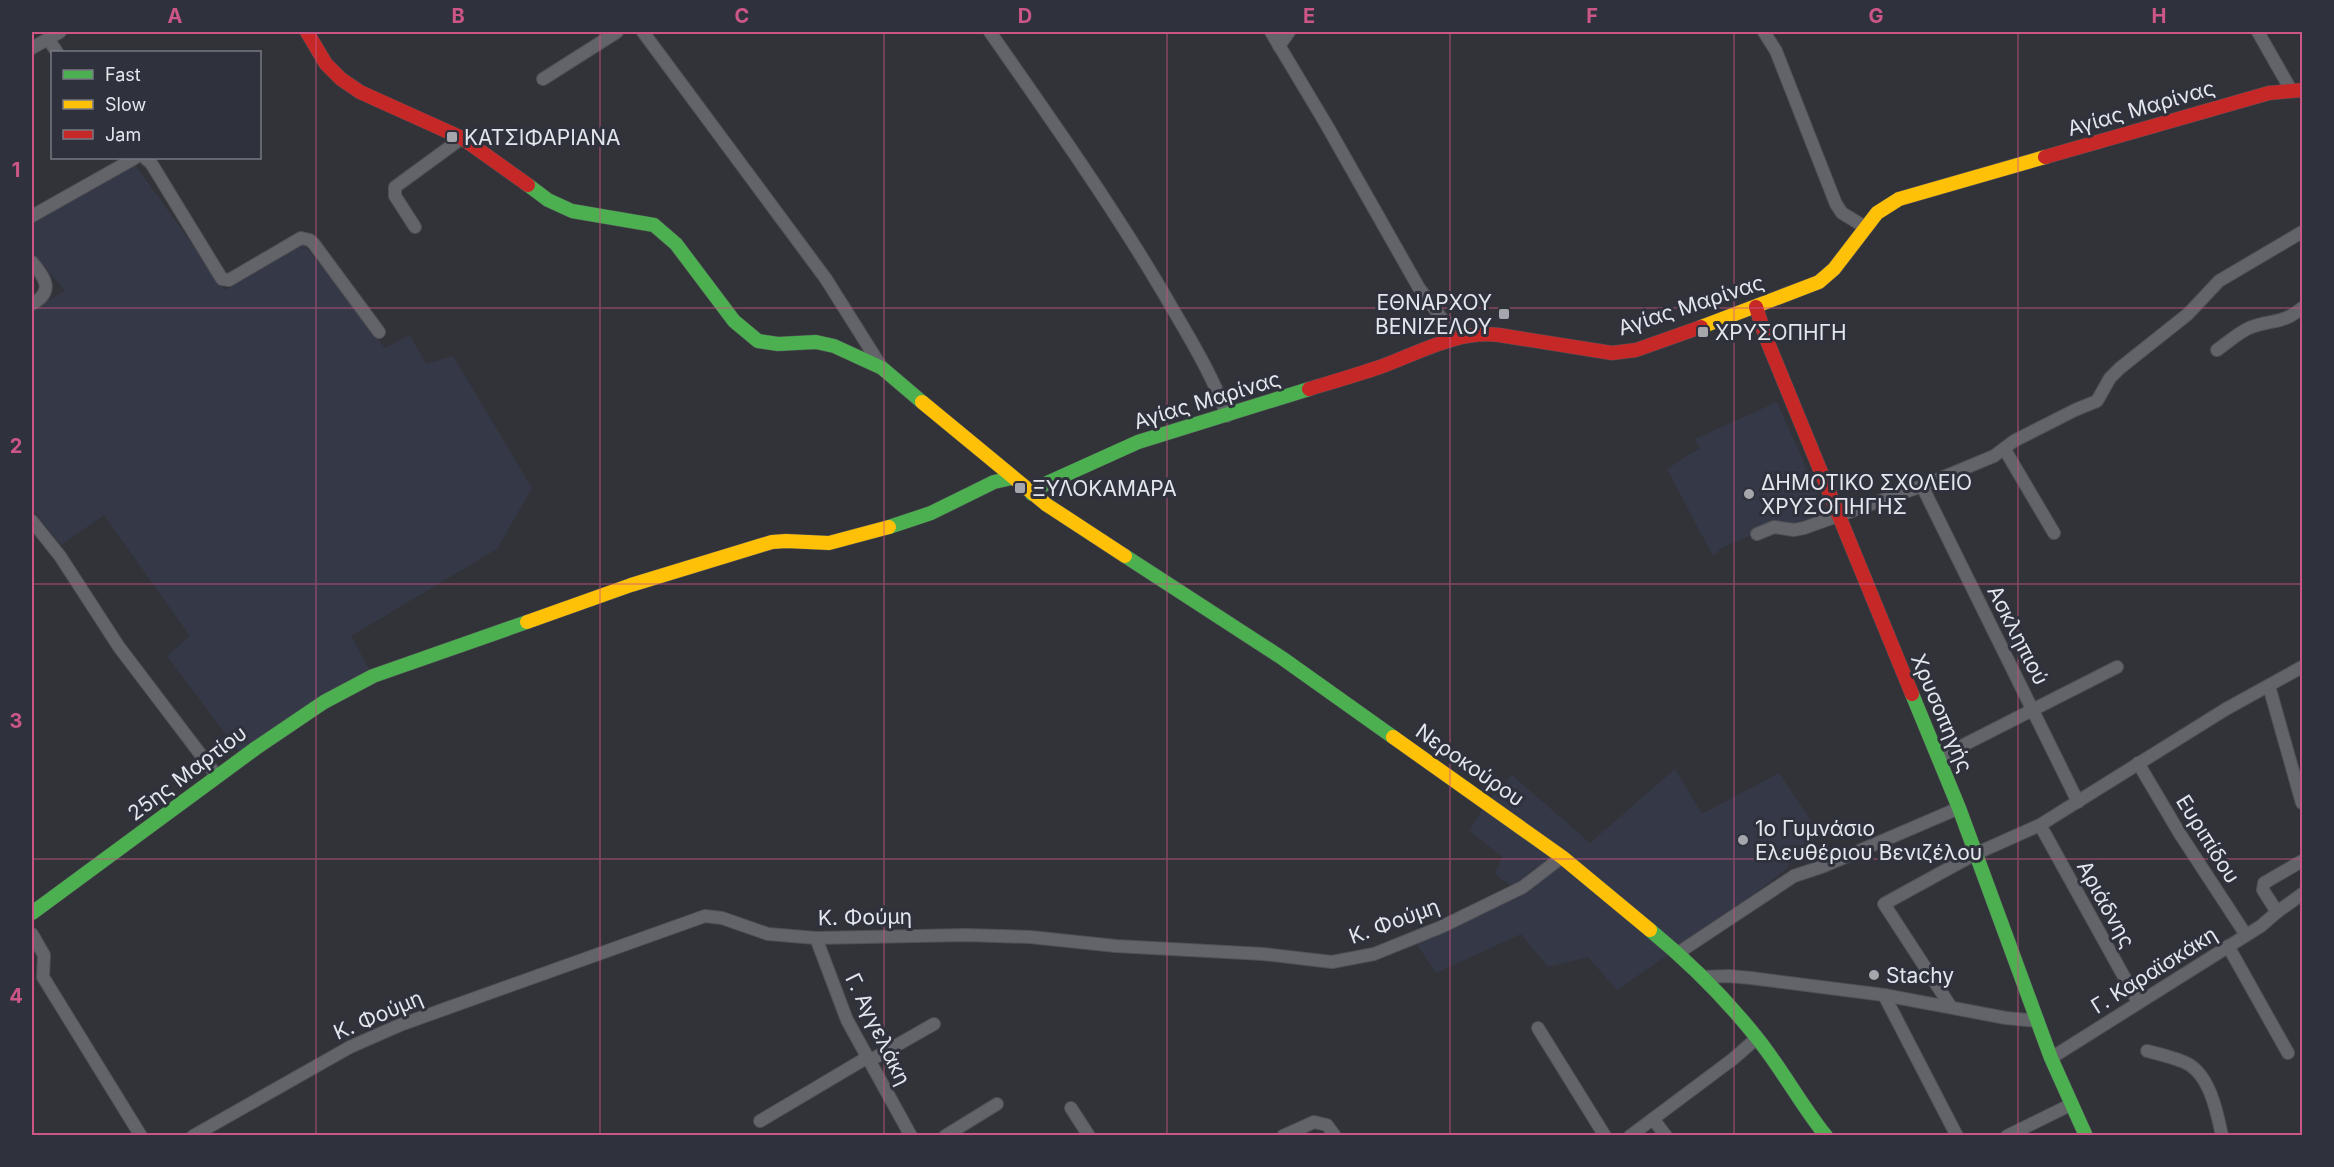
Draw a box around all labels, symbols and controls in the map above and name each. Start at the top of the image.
text: A [168,4,183,28]
text: B [451,4,465,28]
text: C [735,4,749,28]
text: D [1018,4,1032,28]
text: E [1303,4,1315,28]
text: F [1586,4,1598,28]
text: G [1868,4,1884,28]
text: H [2152,4,2166,28]
legend [51,51,261,159]
text: Fast [105,64,141,85]
street label: Αγίας Μαρίνας [2064,75,2218,141]
text: Slow [105,94,146,115]
text: Jam [105,124,141,145]
place label: ΚΑΤΣΙΦΑΡΙΑΝΑ [464,125,621,150]
marker: ΚΑΤΣΙΦΑΡΙΑΝΑ [445,130,459,144]
text: 1 [12,158,20,182]
street label: Αγίας Μαρίνας [1615,270,1767,340]
place label: ΕΘΝΑΡΧΟΥ ΒΕΝΙΖΕΛΟΥ [1375,290,1492,339]
marker: ΕΘΝΑΡΧΟΥ ΒΕΝΙΖΕΛΟΥ [1497,307,1511,321]
place label: ΧΡΥΣΟΠΗΓΗ [1715,320,1847,345]
marker: ΧΡΥΣΟΠΗΓΗ [1696,325,1710,339]
street label: Αγίας Μαρίνας [1131,366,1283,434]
text: 2 [10,434,22,458]
place label: ΔΗΜΟΤΙΚΟ ΣΧΟΛΕΙΟ ΧΡΥΣΟΠΗΓΗΣ [1761,470,1972,519]
place label: ΞΥΛΟΚΑΜΑΡΑ [1032,476,1177,501]
marker: ΞΥΛΟΚΑΜΑΡΑ [1013,481,1027,495]
marker: ΔΗΜΟΤΙΚΟ ΣΧΟΛΕΙΟ ΧΡΥΣΟΠΗΓΗΣ [1742,487,1756,501]
street label: Ασκληπιού [1982,581,2054,689]
street label: Χρυσοπηγής [1906,650,1978,776]
text: 3 [10,709,22,733]
street label: Νεροκούρου [1411,718,1529,812]
street label: 25ης Μαρτίου [123,720,251,826]
street label: Ευριπίδου [2171,790,2245,888]
place label: 1ο Γυμνάσιο Ελευθέριου Βενιζέλου [1755,816,1982,865]
marker: 1ο Γυμνάσιο Ελευθέριου Βενιζέλου [1736,833,1750,847]
street label: Αριάδνης [2072,856,2140,952]
street label: Κ. Φούμη [1345,893,1443,949]
street label: Κ. Φούμη [818,904,912,930]
street label: Γ. Καραϊσκάκη [2086,921,2222,1019]
place label: Stachy [1886,963,1954,988]
marker: Stachy [1867,968,1881,982]
street label: Γ. Αγγελάκη [840,969,916,1089]
text: 4 [9,984,23,1008]
street label: Κ. Φούμη [330,985,426,1045]

